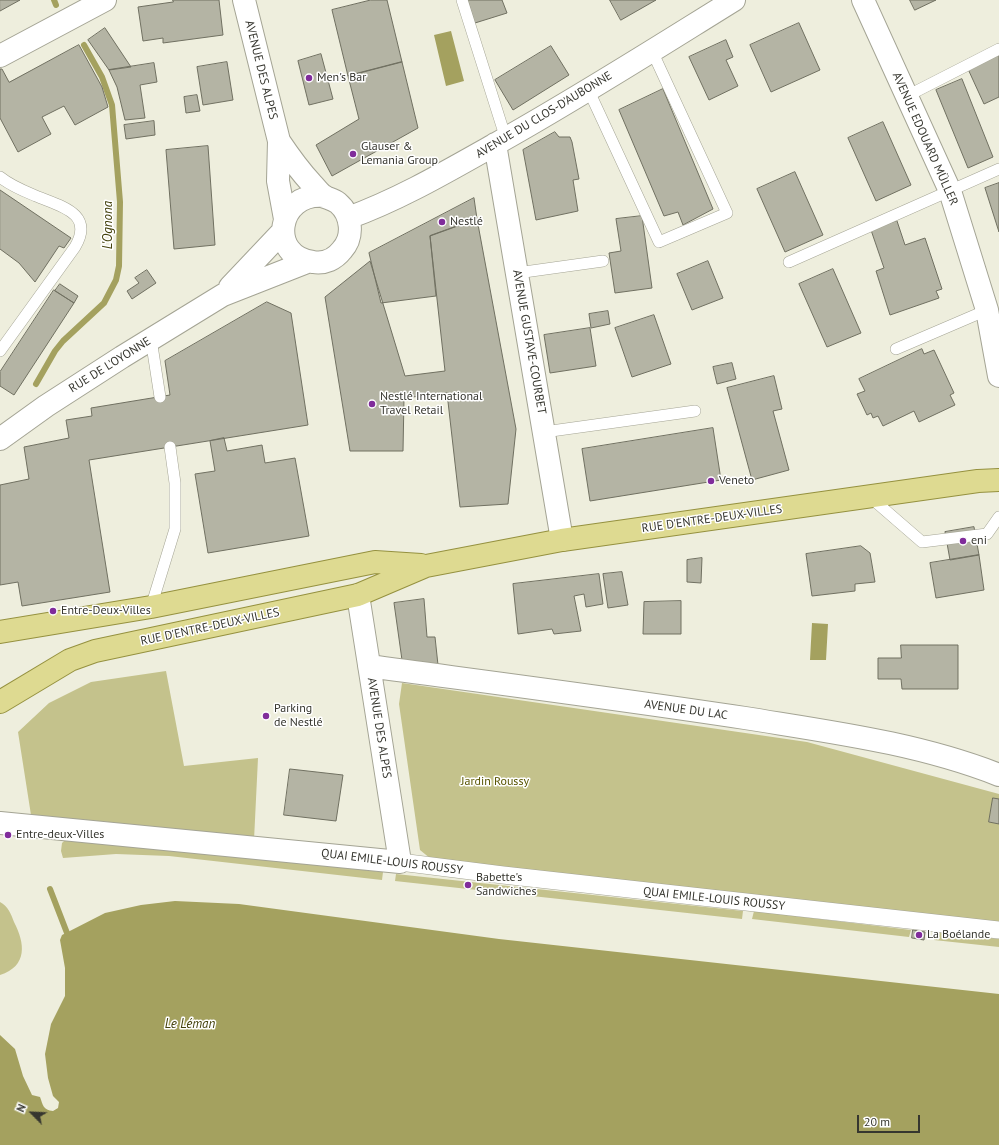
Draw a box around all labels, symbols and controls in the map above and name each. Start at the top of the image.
street label: AVENUE DES ALPES [242,19,280,121]
street label: AVENUE DU CLOS-D'AUBONNE [473,69,615,161]
street label: AVENUE EDOUARD MÜLLER [889,70,961,208]
place label: Men's Bar [317,71,366,85]
marker: Men's Bar [304,73,314,83]
place label: Glauser & Lemania Group [361,140,438,168]
marker: Glauser & Lemania Group [348,149,358,159]
water label: L'Ognona [100,201,116,249]
place label: Nestlé [450,215,483,229]
marker: Nestlé [437,217,447,227]
street label: AVENUE GUSTAVE-COURBET [509,269,549,415]
street label: RUE DE L'OYONNE [66,334,154,396]
place label: Nestlé International Travel Retail [380,390,483,418]
marker: Nestlé International Travel Retail [367,399,377,409]
place label: Veneto [719,474,754,488]
marker: Veneto [706,476,716,486]
street label: RUE D'ENTRE-DEUX-VILLES [641,502,783,536]
place label: eni [971,534,987,548]
marker: eni [958,536,968,546]
place label: Entre-Deux-Villes [61,604,151,618]
street label: RUE D'ENTRE-DEUX-VILLES [139,605,281,649]
marker: Entre-Deux-Villes [48,606,58,616]
street label: AVENUE DES ALPES [364,677,394,779]
street label: AVENUE DU LAC [643,697,729,723]
place label: Parking de Nestlé [274,702,323,730]
marker: Parking de Nestlé [261,711,271,721]
park label: Jardin Roussy [461,775,529,789]
place label: Entre-deux-Villes [16,828,104,842]
marker: Entre-deux-Villes [3,830,13,840]
street label: QUAI EMILE-LOUIS ROUSSY [320,846,464,878]
place label: Babette's Sandwiches [476,871,537,899]
marker: Babette's Sandwiches [463,880,473,890]
street label: QUAI EMILE-LOUIS ROUSSY [642,884,786,914]
place label: La Boélande [927,928,990,942]
marker: La Boélande [914,930,924,940]
water label: Le Léman [165,1016,215,1032]
north arrow [12,1093,52,1133]
text: N [13,1102,29,1114]
scale bar [859,1107,922,1133]
text: 20 m [864,1114,890,1129]

